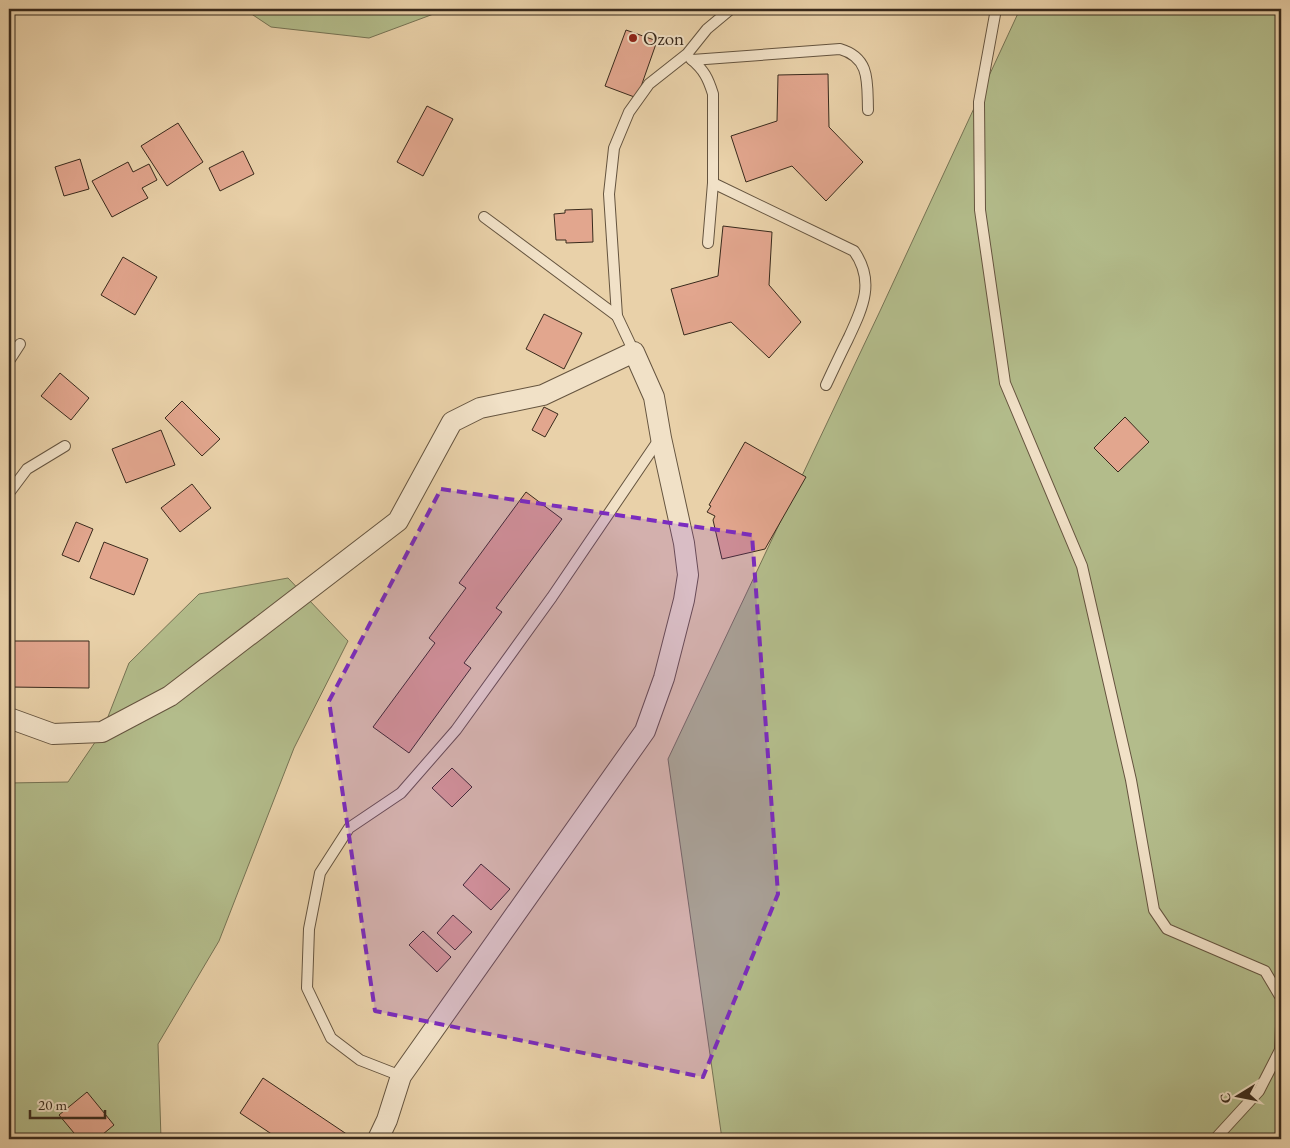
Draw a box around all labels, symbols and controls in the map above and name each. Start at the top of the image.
place label: Ozon [643,26,684,51]
marker: Ozon [627,32,639,44]
north arrow [1212,1070,1262,1120]
scale bar [30,1088,105,1120]
text: С [1215,1092,1235,1105]
text: 20 m [38,1095,67,1114]

